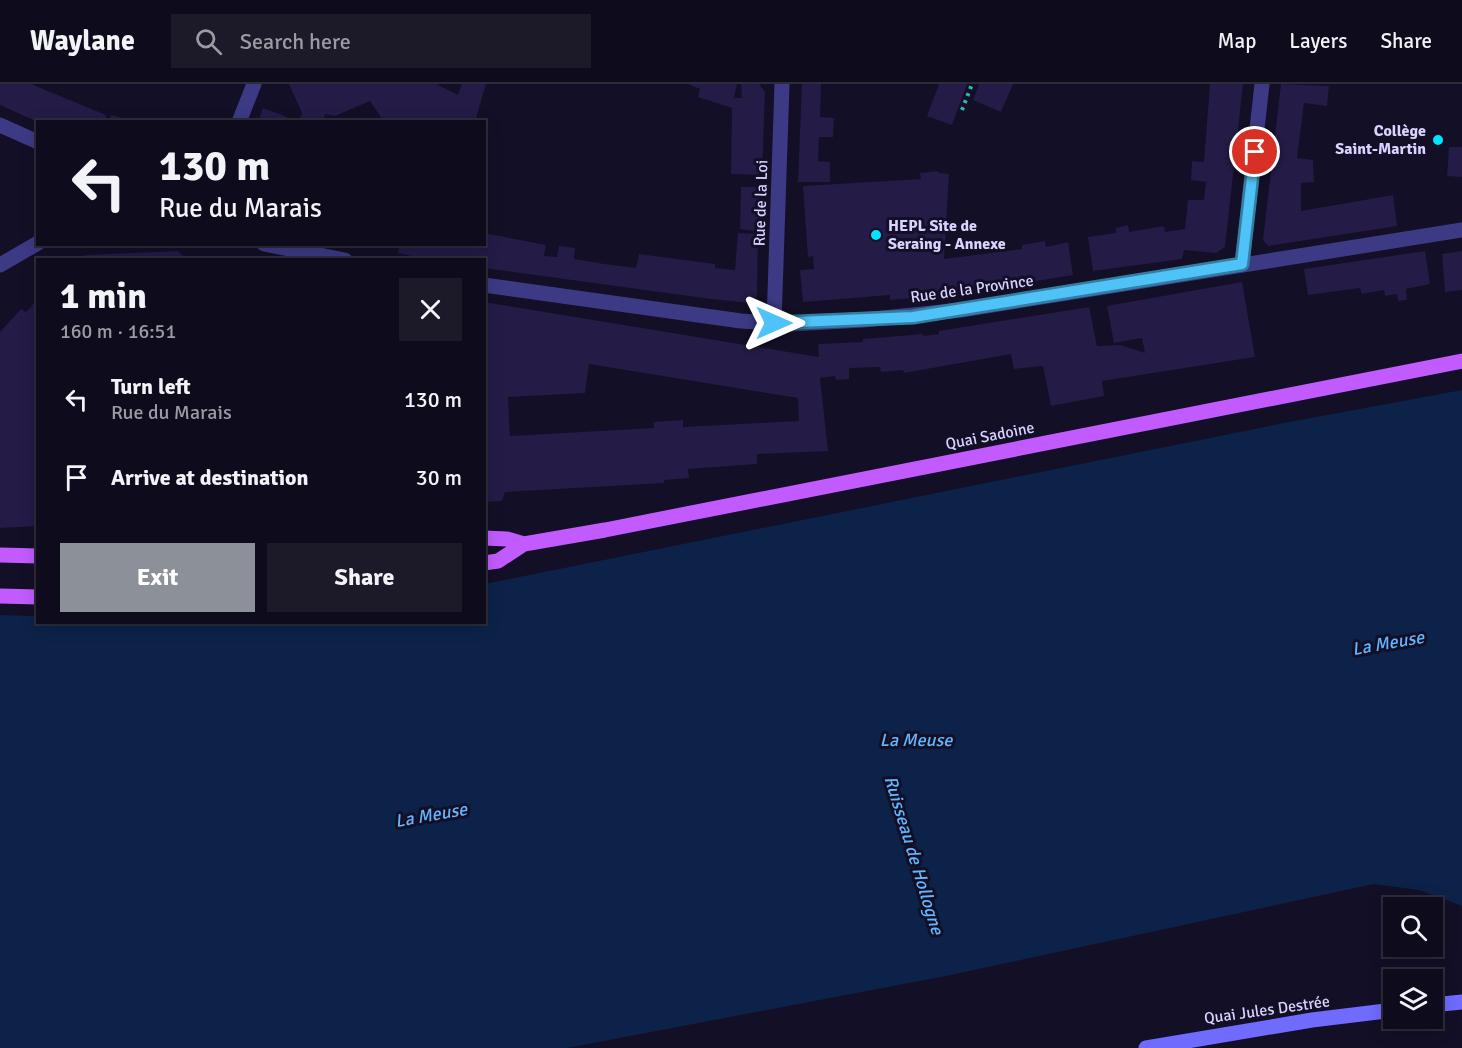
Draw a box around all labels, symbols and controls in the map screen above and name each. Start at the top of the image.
search box [171,14,591,68]
text: Waylane [30,24,135,58]
icon: search [192,25,225,58]
text: Search here [240,28,351,55]
text: Map [1218,28,1256,54]
text: Layers [1289,28,1347,54]
text: Share [1380,28,1432,54]
place label: Collège Saint-Martin [1335,121,1426,159]
pin [1229,126,1280,177]
marker: Collège Saint-Martin [1431,133,1445,147]
icon: arrive [1238,135,1271,168]
text: 130 m [159,141,270,192]
icon: left [60,144,138,222]
street label: Rue de la Loi [749,159,773,247]
text: Rue du Marais [159,192,322,225]
place label: HEPL Site de Seraing - Annexe [888,216,1006,254]
marker: HEPL Site de Seraing - Annexe [869,228,883,242]
street label: Rue de la Province [909,270,1035,308]
text: 1 min [60,274,147,319]
button: close [399,278,462,341]
position arrow [742,291,806,355]
text: 160 m · 16:51 [60,319,176,344]
text: Turn left [111,373,191,400]
icon: left [60,383,93,416]
text: 130 m [404,386,462,413]
text: Rue du Marais [111,400,232,425]
street label: Quai Sadoine [944,418,1036,454]
icon: arrive [60,461,93,494]
text: Arrive at destination [111,464,308,491]
text: 30 m [416,464,462,491]
button: Exit [60,543,255,612]
button: Share [267,543,462,612]
water label: La Meuse [1350,626,1427,660]
water label: La Meuse [880,729,953,751]
water label: Ruisseau de Hollogne [879,773,949,938]
water label: La Meuse [393,798,470,832]
map controls [1383,897,1443,1029]
button: search [1383,897,1443,957]
button: layers [1383,969,1443,1029]
street label: Quai Jules Destrée [1203,991,1331,1029]

